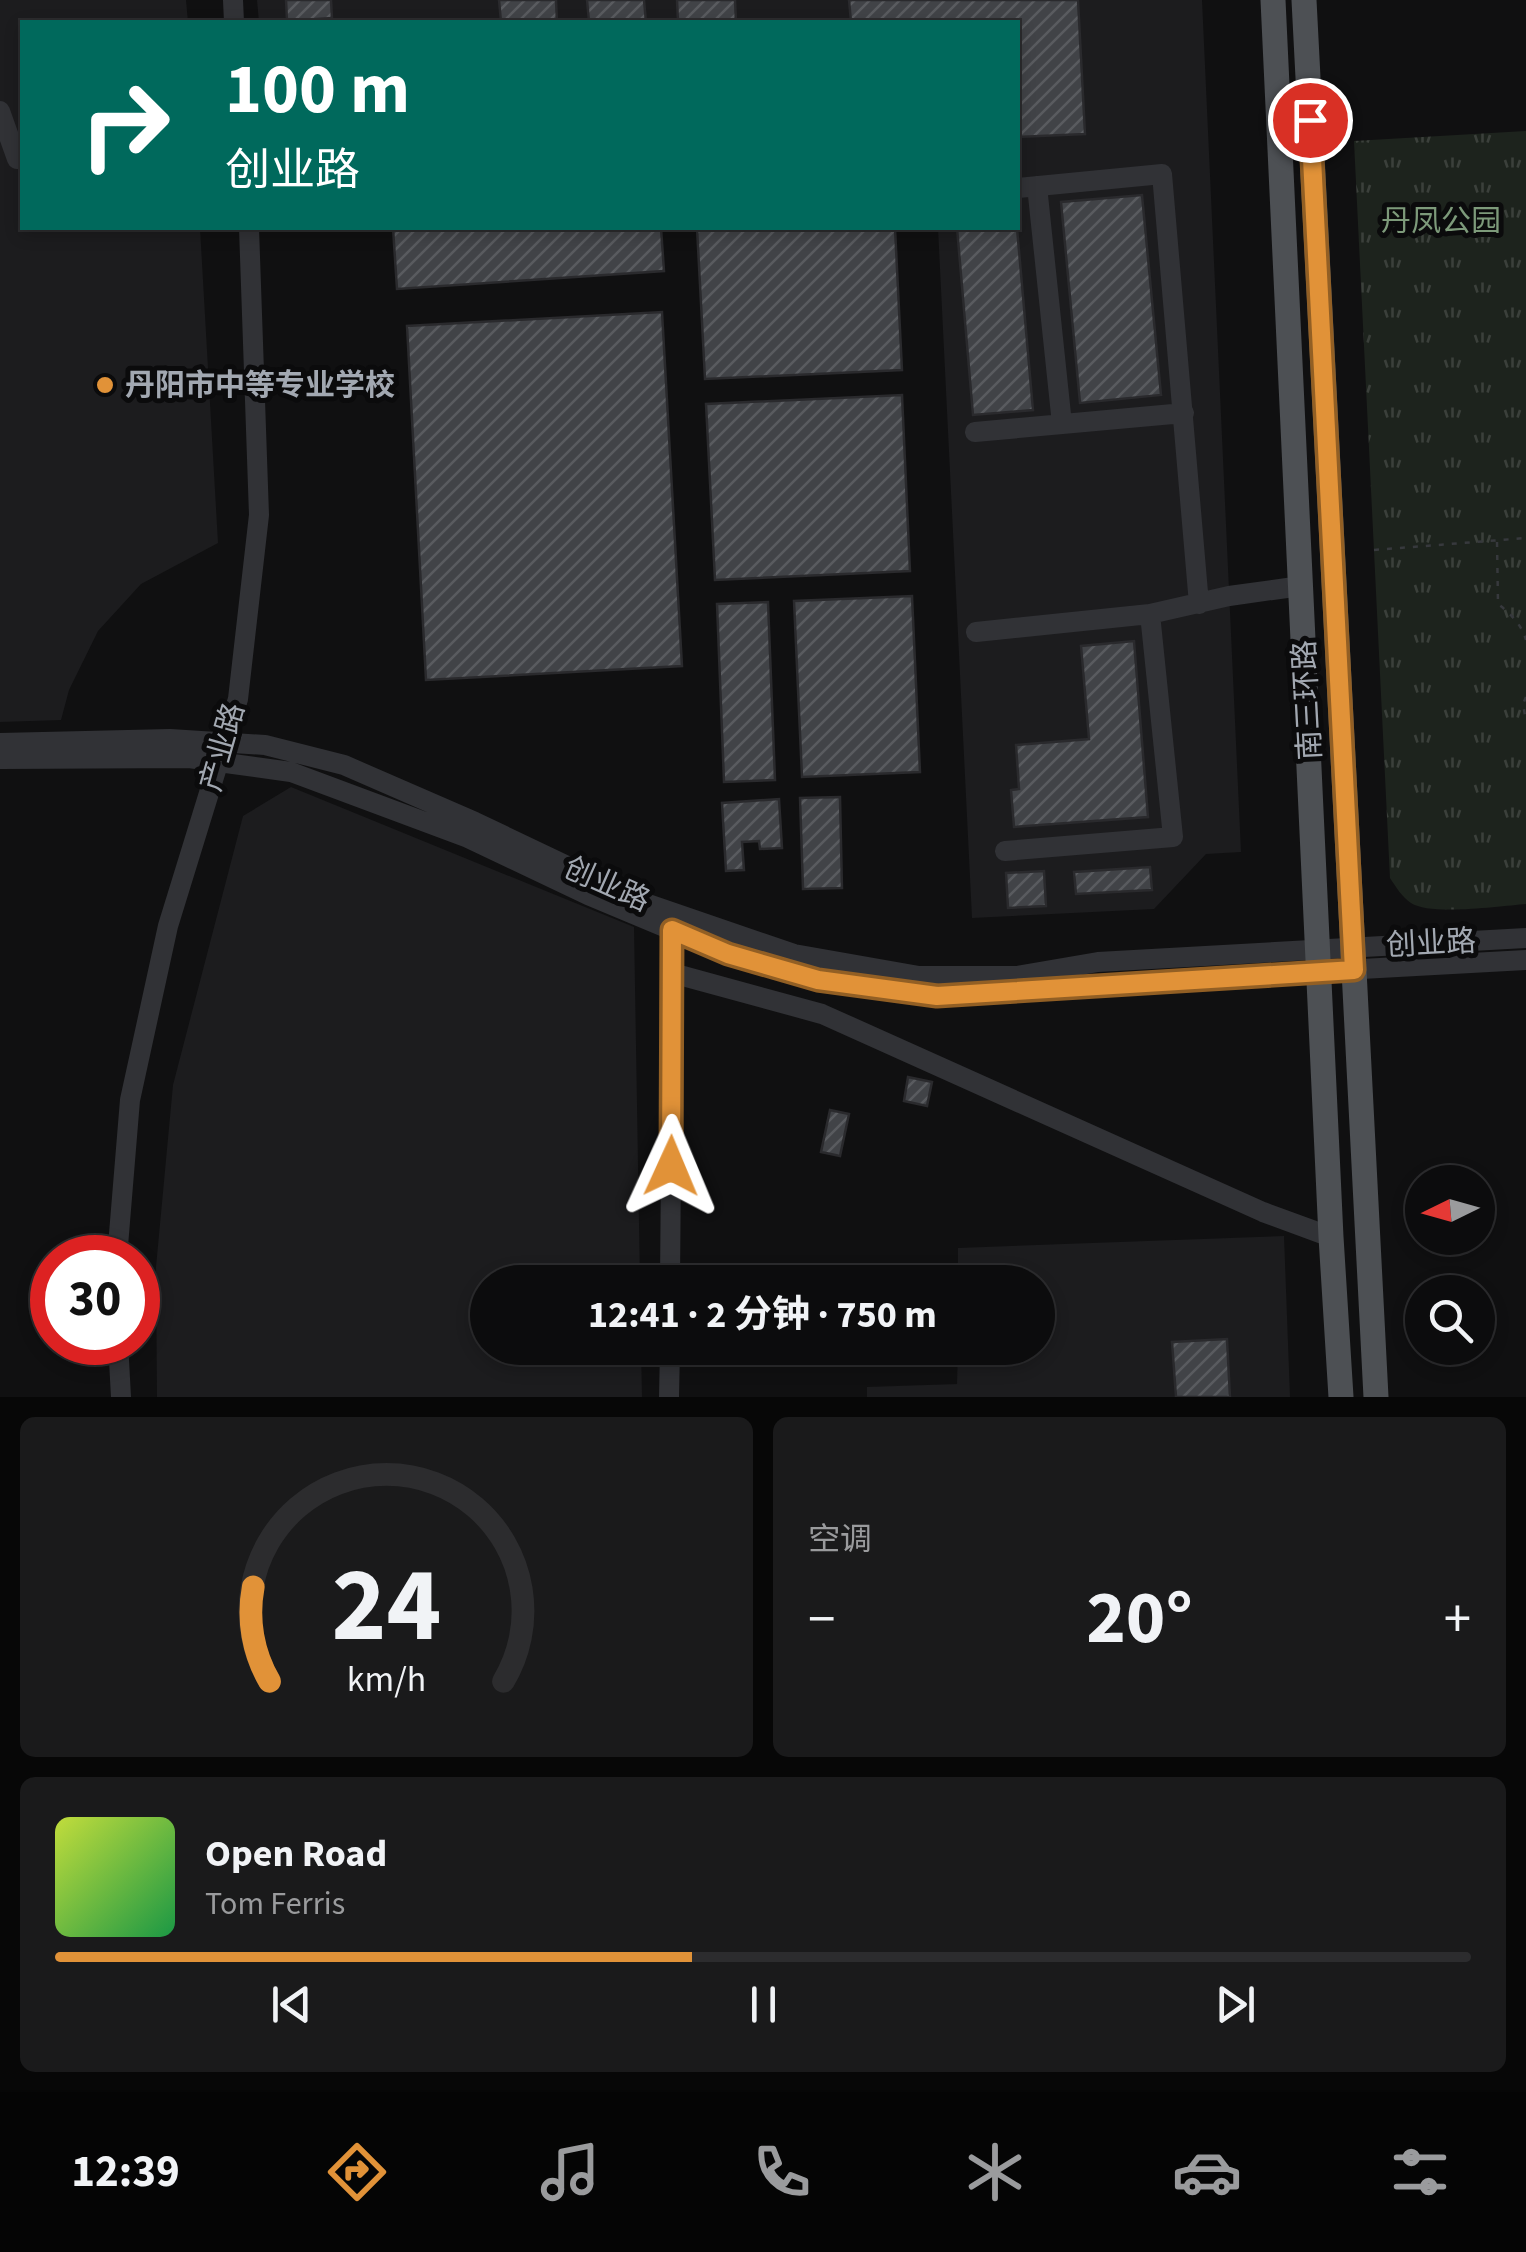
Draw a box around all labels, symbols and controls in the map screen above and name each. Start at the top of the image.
text: 100 m [225,40,410,140]
icon: right [60,60,190,190]
pin [1268,78,1353,163]
icon: arrive [1283,93,1338,148]
text: 创业路 [225,139,360,203]
park label: 丹凤公园 [1381,200,1501,243]
place label: 丹阳市中等专业学校 [125,364,395,407]
marker: 丹阳市中等专业学校 [94,374,116,396]
street label: 南三环路 [1283,639,1332,761]
street label: 产业路 [189,698,256,796]
street label: 创业路 [557,847,657,922]
street label: 创业路 [1385,920,1477,967]
position arrow [619,1114,723,1218]
north arrow [1405,1165,1495,1255]
map controls [1405,1165,1495,1365]
speed limit sign: 30 [30,1235,160,1365]
button: search [1405,1275,1495,1365]
text: 12:41 · 2 分钟 · 750 m [588,1288,937,1342]
text: 空调 [808,1517,872,1563]
text: 24 [332,1533,441,1681]
text: 20° [1086,1565,1193,1672]
text: − [808,1581,835,1659]
text: + [1444,1581,1471,1659]
text: km/h [347,1654,426,1705]
text: Open Road [205,1827,387,1881]
text: Tom Ferris [205,1881,345,1927]
icon: previous [264,1977,319,2032]
icon: pause [736,1977,791,2032]
icon: next [1208,1977,1263,2032]
icon: directions [322,2137,392,2207]
icon: music [535,2137,605,2207]
icon: phone [747,2137,817,2207]
icon: climate [960,2137,1030,2207]
icon: car [1172,2137,1242,2207]
icon: filters [1385,2137,1455,2207]
text: 12:39 [71,2140,180,2204]

